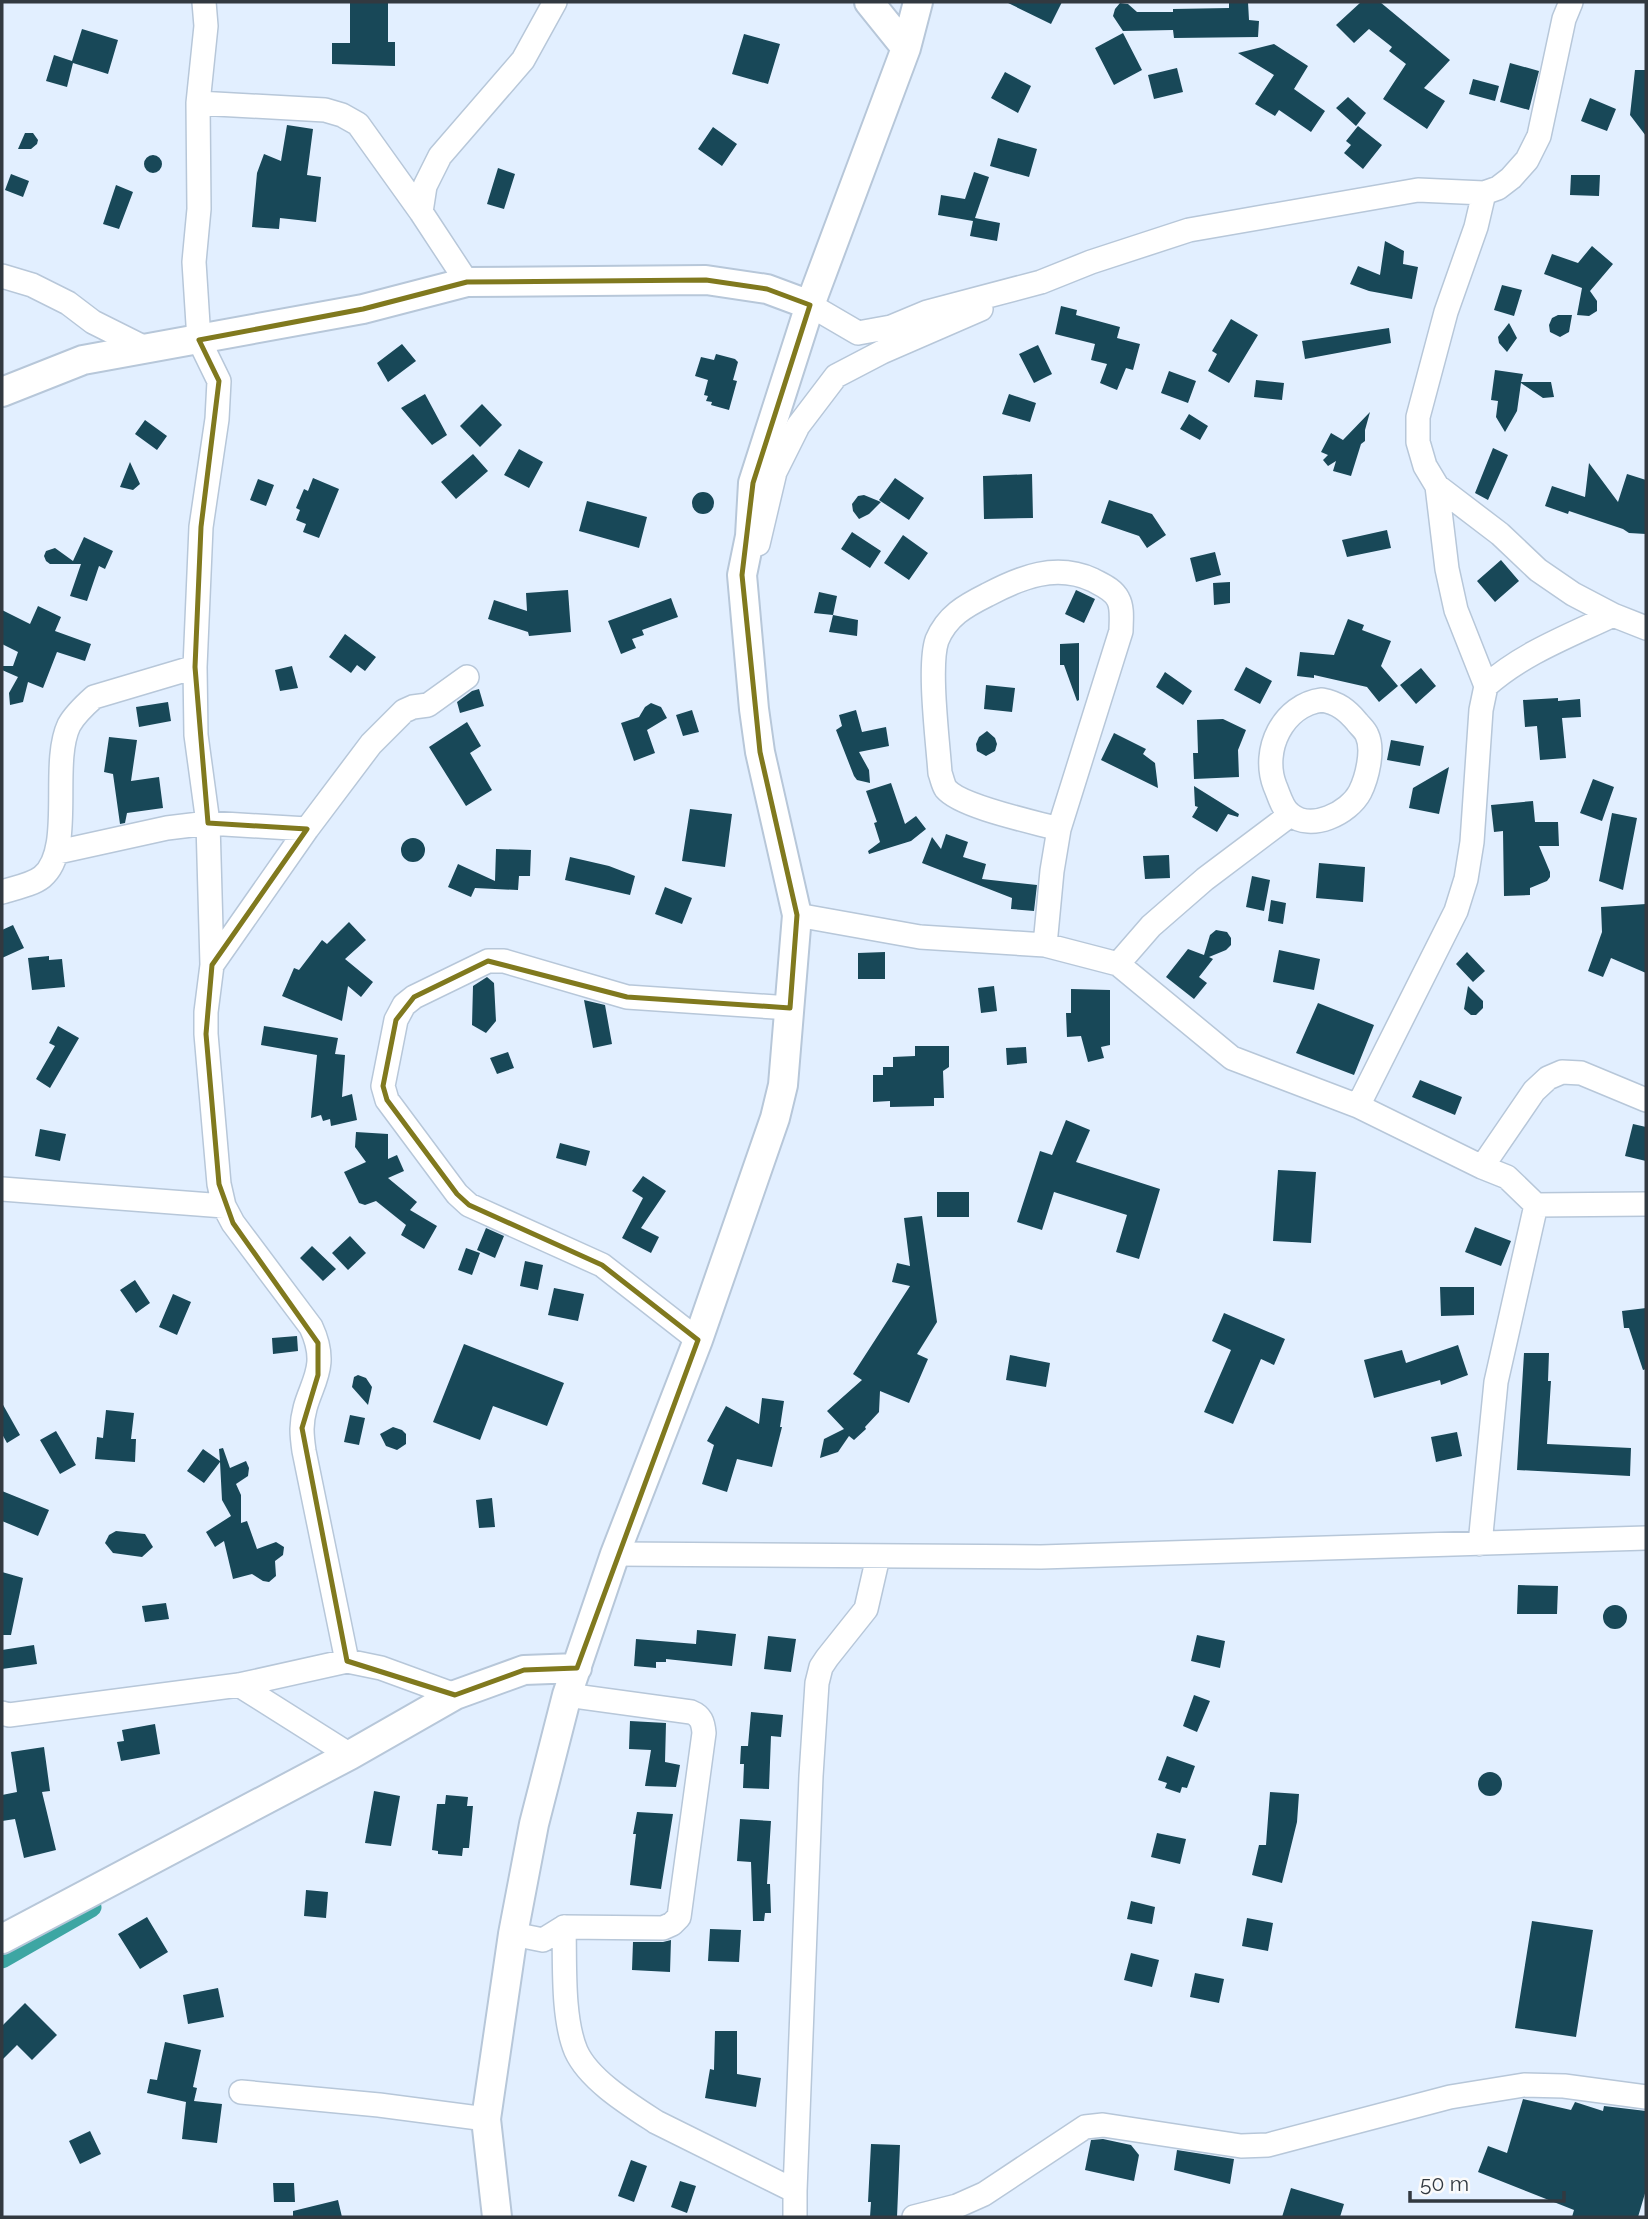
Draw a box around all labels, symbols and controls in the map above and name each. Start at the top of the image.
scale bar [1410,2160,1564,2204]
text: 50 m [1420,2171,1469,2196]

